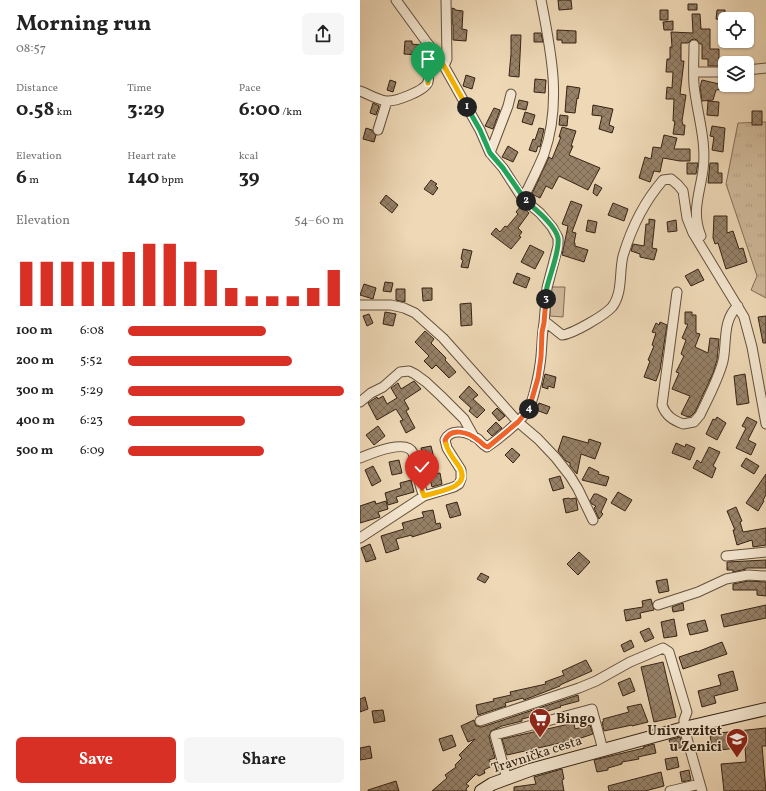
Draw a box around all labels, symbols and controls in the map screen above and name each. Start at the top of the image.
text: Morning run [16,9,151,40]
map controls [718,12,754,92]
button: locate [718,12,754,48]
button: share [302,13,344,55]
text: 08:57 [16,40,46,58]
pin [411,42,445,83]
icon: arrive [417,48,439,70]
button: layers [718,56,754,92]
text: Distance [16,81,58,96]
text: Time [127,81,151,96]
text: Pace [239,81,261,96]
text: 0.58 [16,96,54,124]
text: 3:29 [127,96,165,124]
text: 6:00 [239,96,280,124]
pin: 1 [457,97,477,117]
text: 1 [465,99,469,114]
text: km [54,105,72,120]
text: /km [280,105,302,120]
text: Elevation [16,149,62,164]
text: Heart rate [127,149,176,164]
text: kcal [239,149,258,164]
text: 6 [16,164,27,192]
text: 140 [127,164,159,192]
text: 39 [239,164,260,192]
text: m [27,173,39,188]
text: bpm [159,173,184,188]
pin: 2 [516,191,536,211]
text: 2 [523,193,529,208]
text: Elevation [16,212,70,230]
text: 54–60 m [294,212,344,230]
pin: 3 [536,289,556,309]
text: 3 [543,291,549,306]
text: 100 m [16,322,53,340]
text: 6:08 [80,322,104,340]
text: 200 m [16,352,54,370]
text: 5:52 [80,352,103,370]
text: 300 m [16,382,54,400]
text: 5:29 [80,382,103,400]
pin: 4 [519,399,539,419]
text: 4 [526,401,532,416]
text: 400 m [16,412,55,430]
text: 6:23 [80,412,103,430]
text: 500 m [16,442,53,460]
text: 6:09 [80,442,104,460]
pin [405,450,439,491]
icon: check [411,456,433,478]
supermarket icon: Bingo [527,706,553,739]
place label: Bingo [556,710,595,729]
place label: Univerzitet u Zenici [647,722,722,757]
school or university icon: Univerzitet u Zenici [724,726,750,759]
street label: Travnička cesta [489,731,585,779]
button: Save [16,737,176,783]
button: Share [184,737,344,783]

